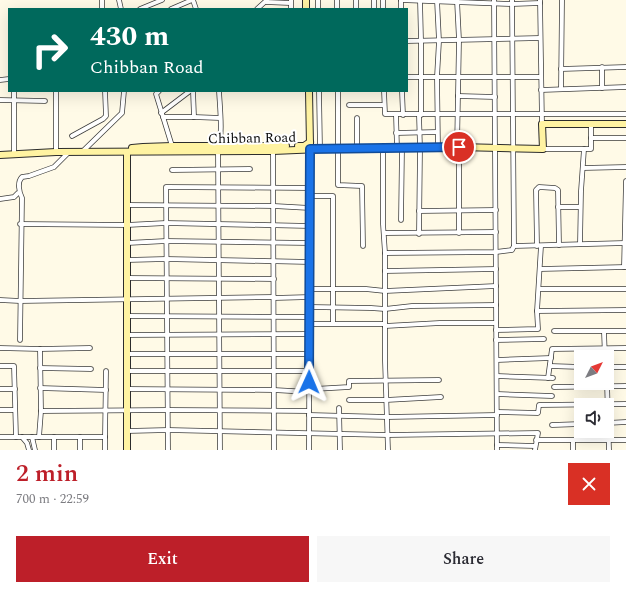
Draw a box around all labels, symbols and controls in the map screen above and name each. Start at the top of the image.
text: 430 m [90,15,169,58]
icon: right [24,24,76,76]
text: Chibban Road [90,54,204,81]
street label: Chibban Road [208,127,297,149]
pin [442,130,476,164]
icon: arrive [448,136,470,158]
north arrow [574,350,614,390]
map controls [574,350,614,438]
position arrow [288,361,330,403]
button: sound [574,398,614,438]
text: 2 min [16,456,78,492]
button: close [568,463,610,505]
text: 700 m · 22:59 [16,489,89,509]
button: Exit [16,536,309,582]
button: Share [317,536,610,582]

